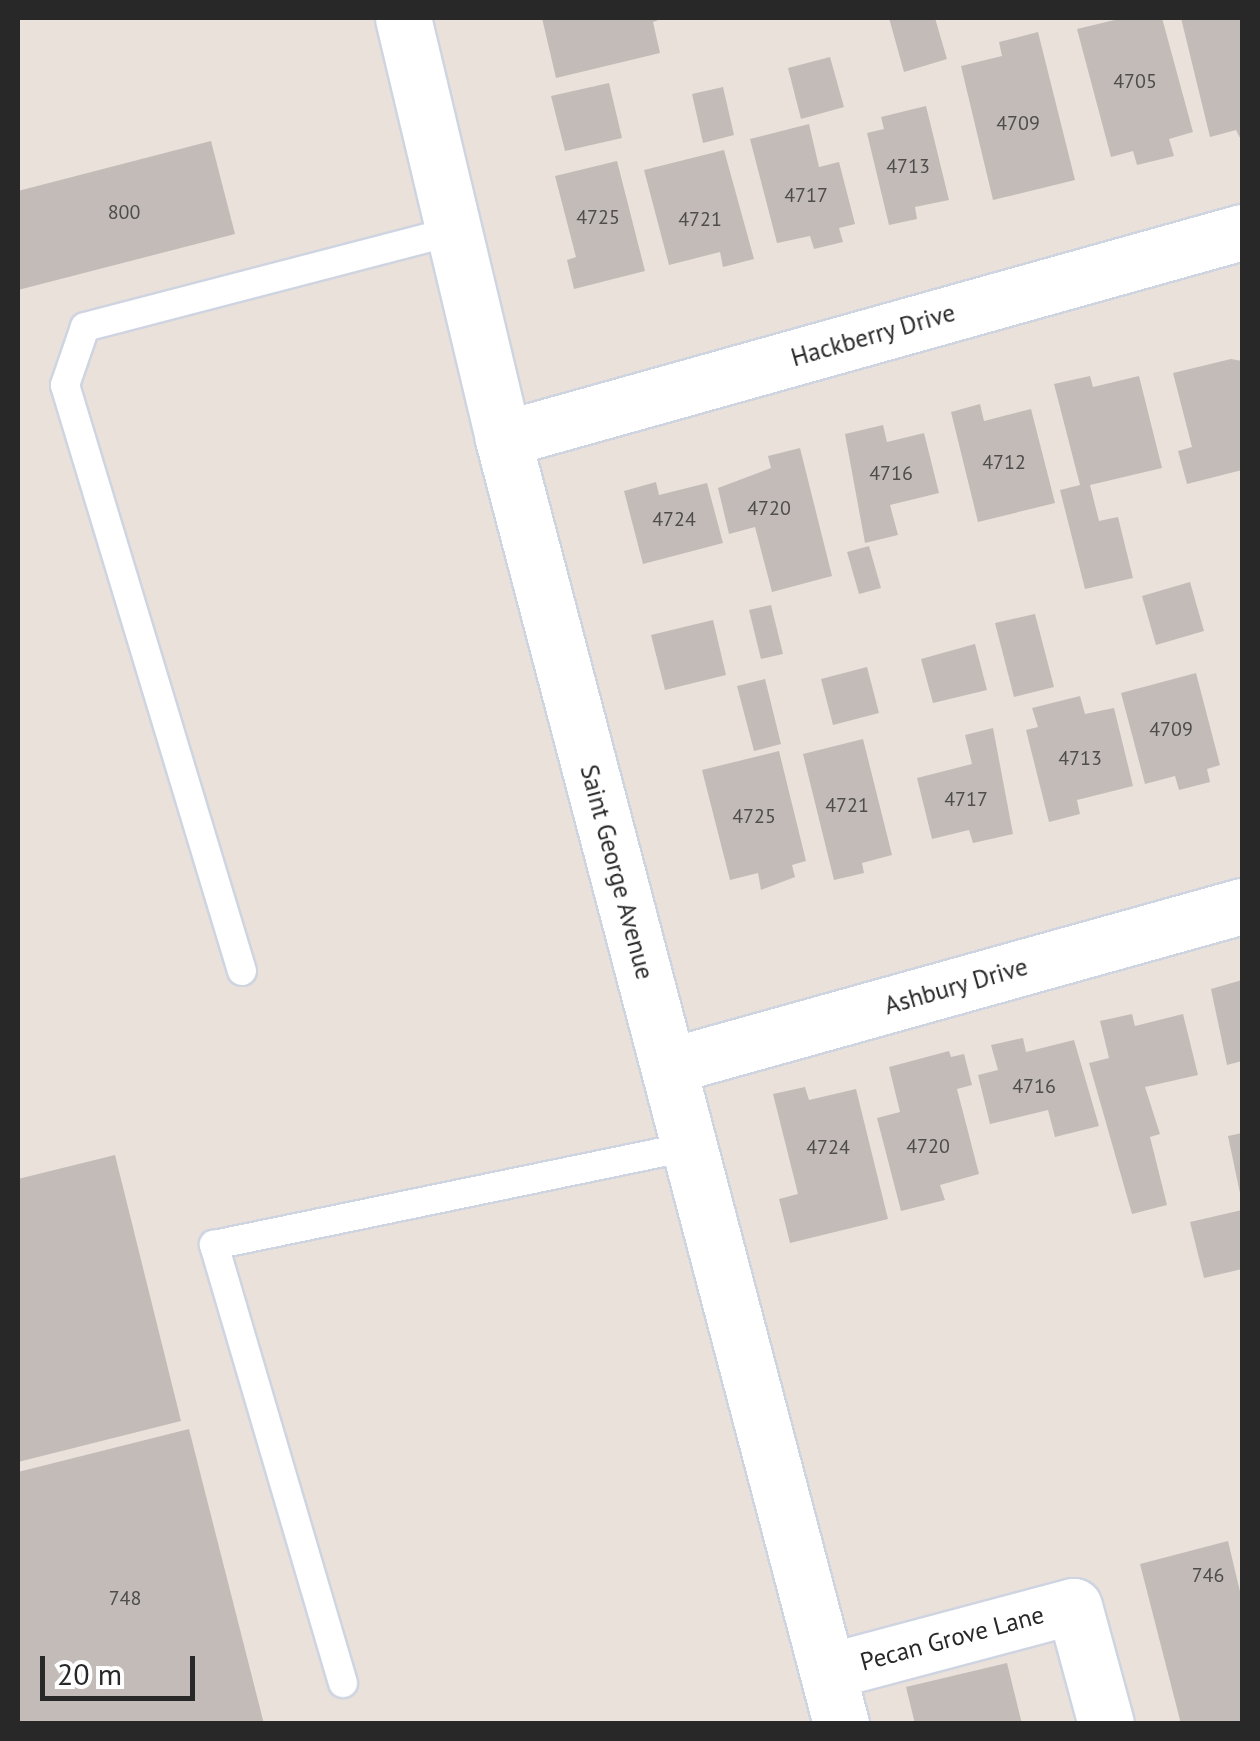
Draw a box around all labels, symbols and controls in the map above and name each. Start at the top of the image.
house number: 4705 [1113,69,1157,93]
house number: 4709 [996,111,1040,135]
house number: 4713 [886,154,930,178]
house number: 4717 [784,183,828,207]
house number: 800 [108,200,140,224]
house number: 4725 [576,205,620,229]
house number: 4721 [678,207,722,231]
street label: Hackberry Drive [787,297,959,373]
house number: 4712 [982,450,1026,474]
house number: 4716 [869,461,913,485]
house number: 4720 [747,496,791,520]
house number: 4724 [652,507,696,531]
house number: 4709 [1149,717,1193,741]
house number: 4713 [1058,746,1102,770]
street label: Saint George Avenue [574,761,660,983]
house number: 4717 [944,787,988,811]
house number: 4721 [825,793,869,817]
house number: 4725 [732,804,776,828]
street label: Ashbury Drive [880,951,1032,1021]
house number: 4716 [1012,1074,1056,1098]
house number: 4720 [906,1134,950,1158]
house number: 4724 [806,1135,850,1159]
house number: 746 [1192,1563,1224,1587]
house number: 748 [109,1586,141,1610]
street label: Pecan Grove Lane [857,1599,1047,1677]
scale bar [45,1636,200,1698]
text: 20 m [57,1654,122,1693]

